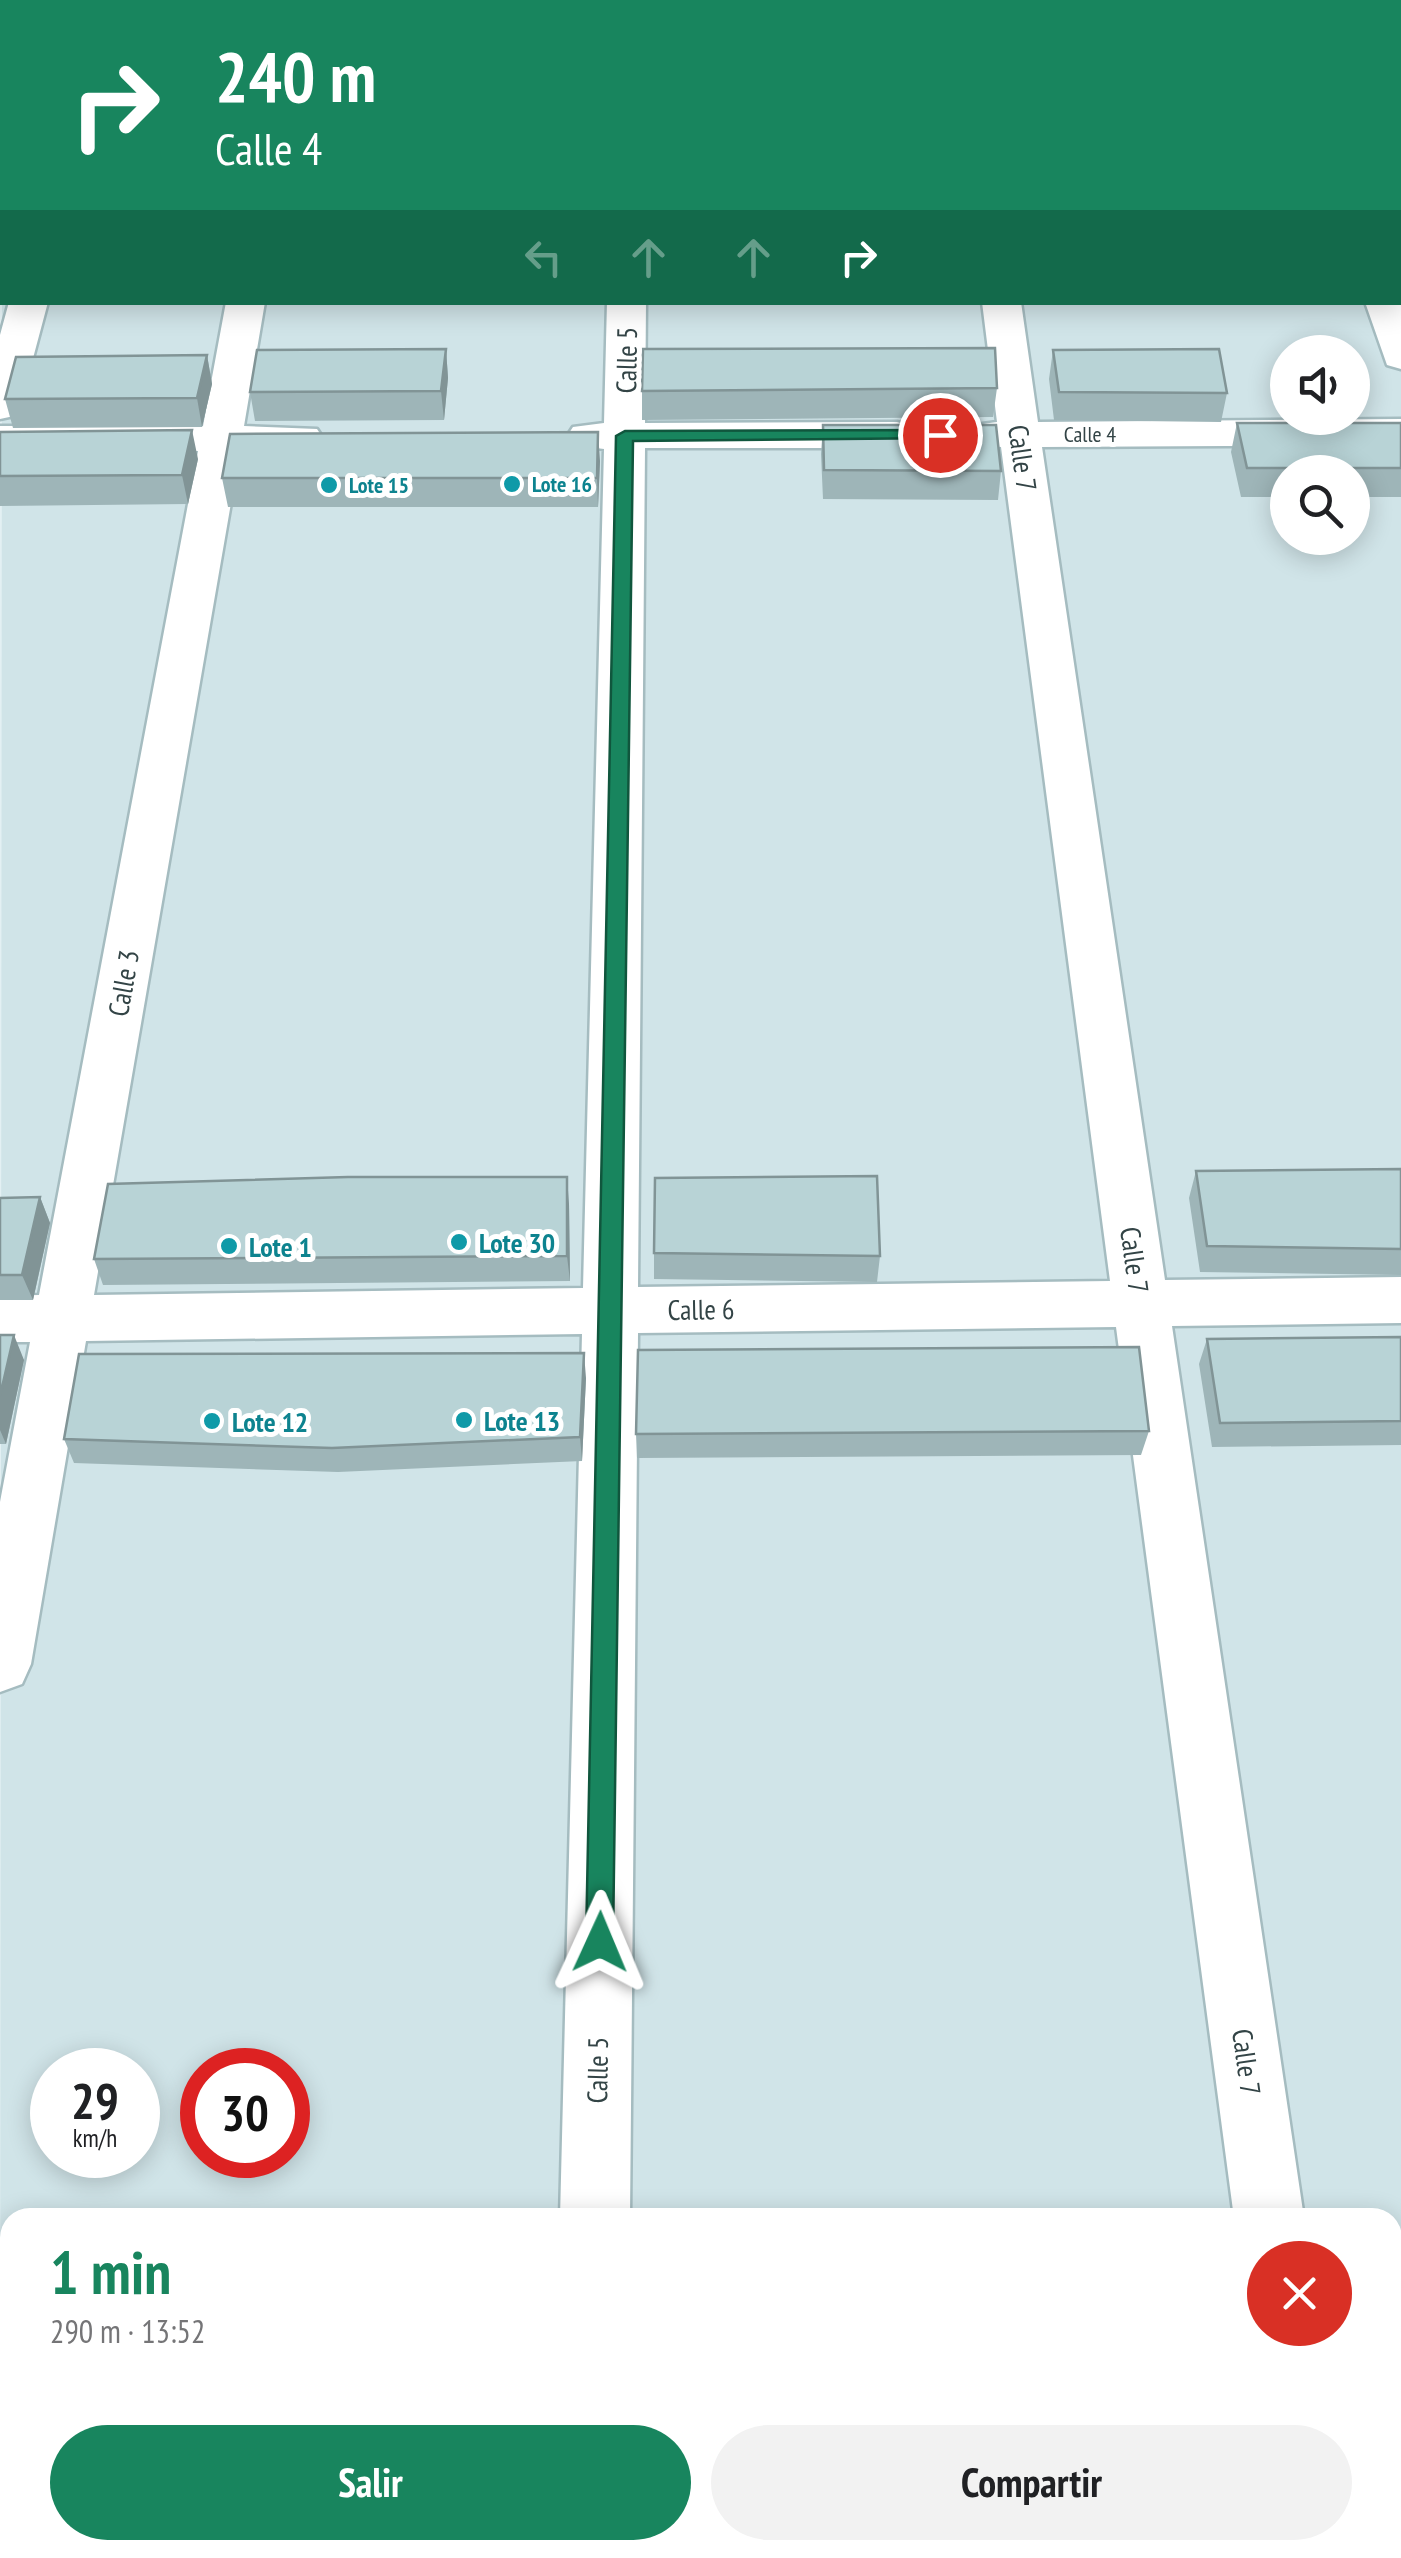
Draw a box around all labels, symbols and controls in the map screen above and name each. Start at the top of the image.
text: 240 m [215,31,376,121]
icon: right [50,40,180,170]
text: Calle 4 [215,119,322,177]
icon: left [516,230,571,285]
icon: ahead [621,230,676,285]
icon: ahead [726,230,781,285]
icon: right [831,230,886,285]
street label: Calle 5 [607,326,645,394]
map controls [1270,335,1370,555]
button: sound [1270,335,1370,435]
pin [898,393,983,478]
icon: arrive [913,408,968,463]
street label: Calle 4 [1064,420,1116,448]
street label: Calle 7 [1000,422,1046,494]
button: search [1270,455,1370,555]
place label: Lote 16 [532,470,592,498]
place label: Lote 15 [349,471,409,499]
marker: Lote 16 [501,473,523,495]
marker: Lote 15 [318,474,340,496]
street label: Calle 3 [99,947,147,1019]
place label: Lote 30 [479,1224,555,1261]
street label: Calle 7 [1112,1224,1158,1296]
place label: Lote 1 [249,1228,312,1265]
marker: Lote 30 [448,1231,470,1253]
marker: Lote 1 [218,1235,240,1257]
street label: Calle 6 [667,1290,735,1328]
place label: Lote 13 [484,1402,560,1439]
place label: Lote 12 [232,1403,308,1440]
marker: Lote 13 [453,1409,475,1431]
marker: Lote 12 [201,1410,223,1432]
position arrow [548,1890,652,1994]
street label: Calle 7 [1224,2026,1270,2098]
street label: Calle 5 [578,2036,616,2104]
speed limit sign: 30 [180,2048,310,2178]
text: 29 [71,2068,119,2133]
text: km/h [73,2122,117,2154]
text: 1 min [50,2233,171,2311]
button: close [1247,2241,1352,2346]
text: 290 m · 13:52 [50,2310,205,2352]
button: Salir [50,2425,691,2540]
button: Compartir [711,2425,1352,2540]

